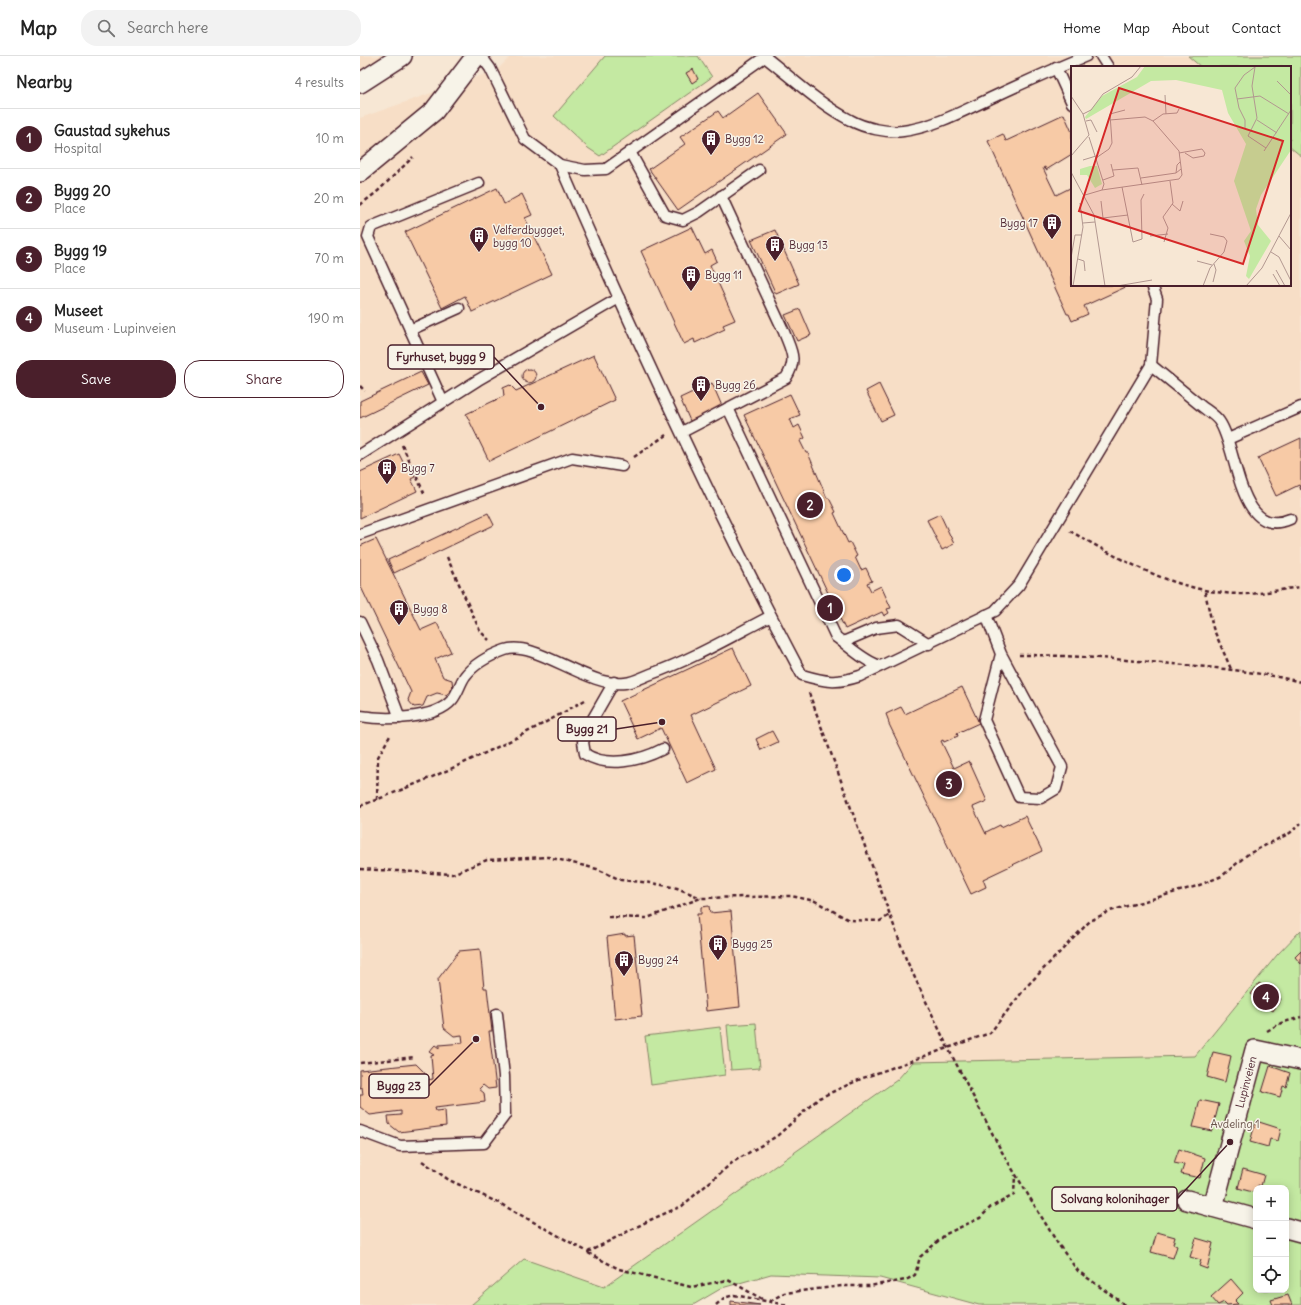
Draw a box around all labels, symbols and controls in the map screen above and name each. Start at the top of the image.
search box [81,10,361,46]
text: Map [20,16,57,40]
icon: search [95,17,117,39]
text: Search here [127,18,208,37]
text: Home [1063,19,1101,37]
text: Map [1123,19,1150,37]
text: About [1172,19,1210,37]
text: Contact [1232,19,1281,37]
inset map [1071,66,1291,286]
text: Nearby [16,71,72,93]
text: 4 results [295,74,344,91]
text: Gaustad sykehus [54,121,170,140]
building icon: Bygg 12 [700,128,722,156]
text: 1 [26,130,32,147]
text: 10 m [316,130,344,147]
place label: Bygg 12 [725,132,764,146]
text: Hospital [54,140,102,157]
text: Bygg 20 [54,181,111,200]
text: 2 [25,190,33,207]
text: 20 m [314,190,344,207]
text: Place [54,200,85,217]
building icon: Bygg 17 [1041,212,1063,240]
place label: Bygg 17 [1000,216,1039,230]
place label: Velferdbygget, bygg 10 [493,223,564,250]
building icon: Velferdbygget, bygg 10 [468,225,490,253]
building icon: Bygg 13 [764,234,786,262]
place label: Bygg 13 [789,238,828,252]
text: Bygg 19 [54,241,107,260]
text: 3 [25,250,33,267]
text: 70 m [315,250,344,267]
text: Place [54,260,85,277]
building icon: Bygg 11 [680,264,702,292]
place label: Bygg 11 [705,268,742,282]
text: Museet [54,301,103,320]
text: 4 [25,310,33,327]
text: 190 m [308,310,344,327]
text: Museum · Lupinveien [54,320,176,337]
callout: Fyrhuset, bygg 9 [388,345,494,369]
text: Fyrhuset, bygg 9 [396,349,486,365]
button: Save [16,360,176,398]
button: Share [184,360,344,398]
building icon: Bygg 26 [690,374,712,402]
place label: Bygg 26 [715,378,756,392]
building icon: Bygg 7 [376,457,398,485]
place label: Bygg 7 [401,461,435,475]
pin: 2 [797,490,823,520]
your location [834,565,854,585]
pin: 1 [817,593,843,623]
building icon: Bygg 8 [388,598,410,626]
place label: Bygg 8 [413,602,448,616]
callout: Bygg 21 [558,717,616,741]
text: Bygg 21 [566,721,608,737]
pin: 3 [936,769,962,799]
building icon: Bygg 25 [707,933,729,961]
place label: Bygg 25 [732,937,773,951]
building icon: Bygg 24 [613,949,635,977]
place label: Bygg 24 [638,953,679,967]
pin: 4 [1253,982,1279,1012]
street label: Lupinveien [1232,1054,1260,1110]
callout: Bygg 23 [369,1074,429,1098]
text: Bygg 23 [377,1078,421,1094]
park label: Avdeling 1 [1210,1117,1260,1131]
map controls [1253,1185,1289,1293]
button: + [1253,1185,1289,1221]
callout: Solvang kolonihager [1052,1187,1177,1211]
text: Solvang kolonihager [1061,1191,1170,1207]
button: − [1253,1221,1289,1257]
button: locate [1253,1257,1289,1293]

